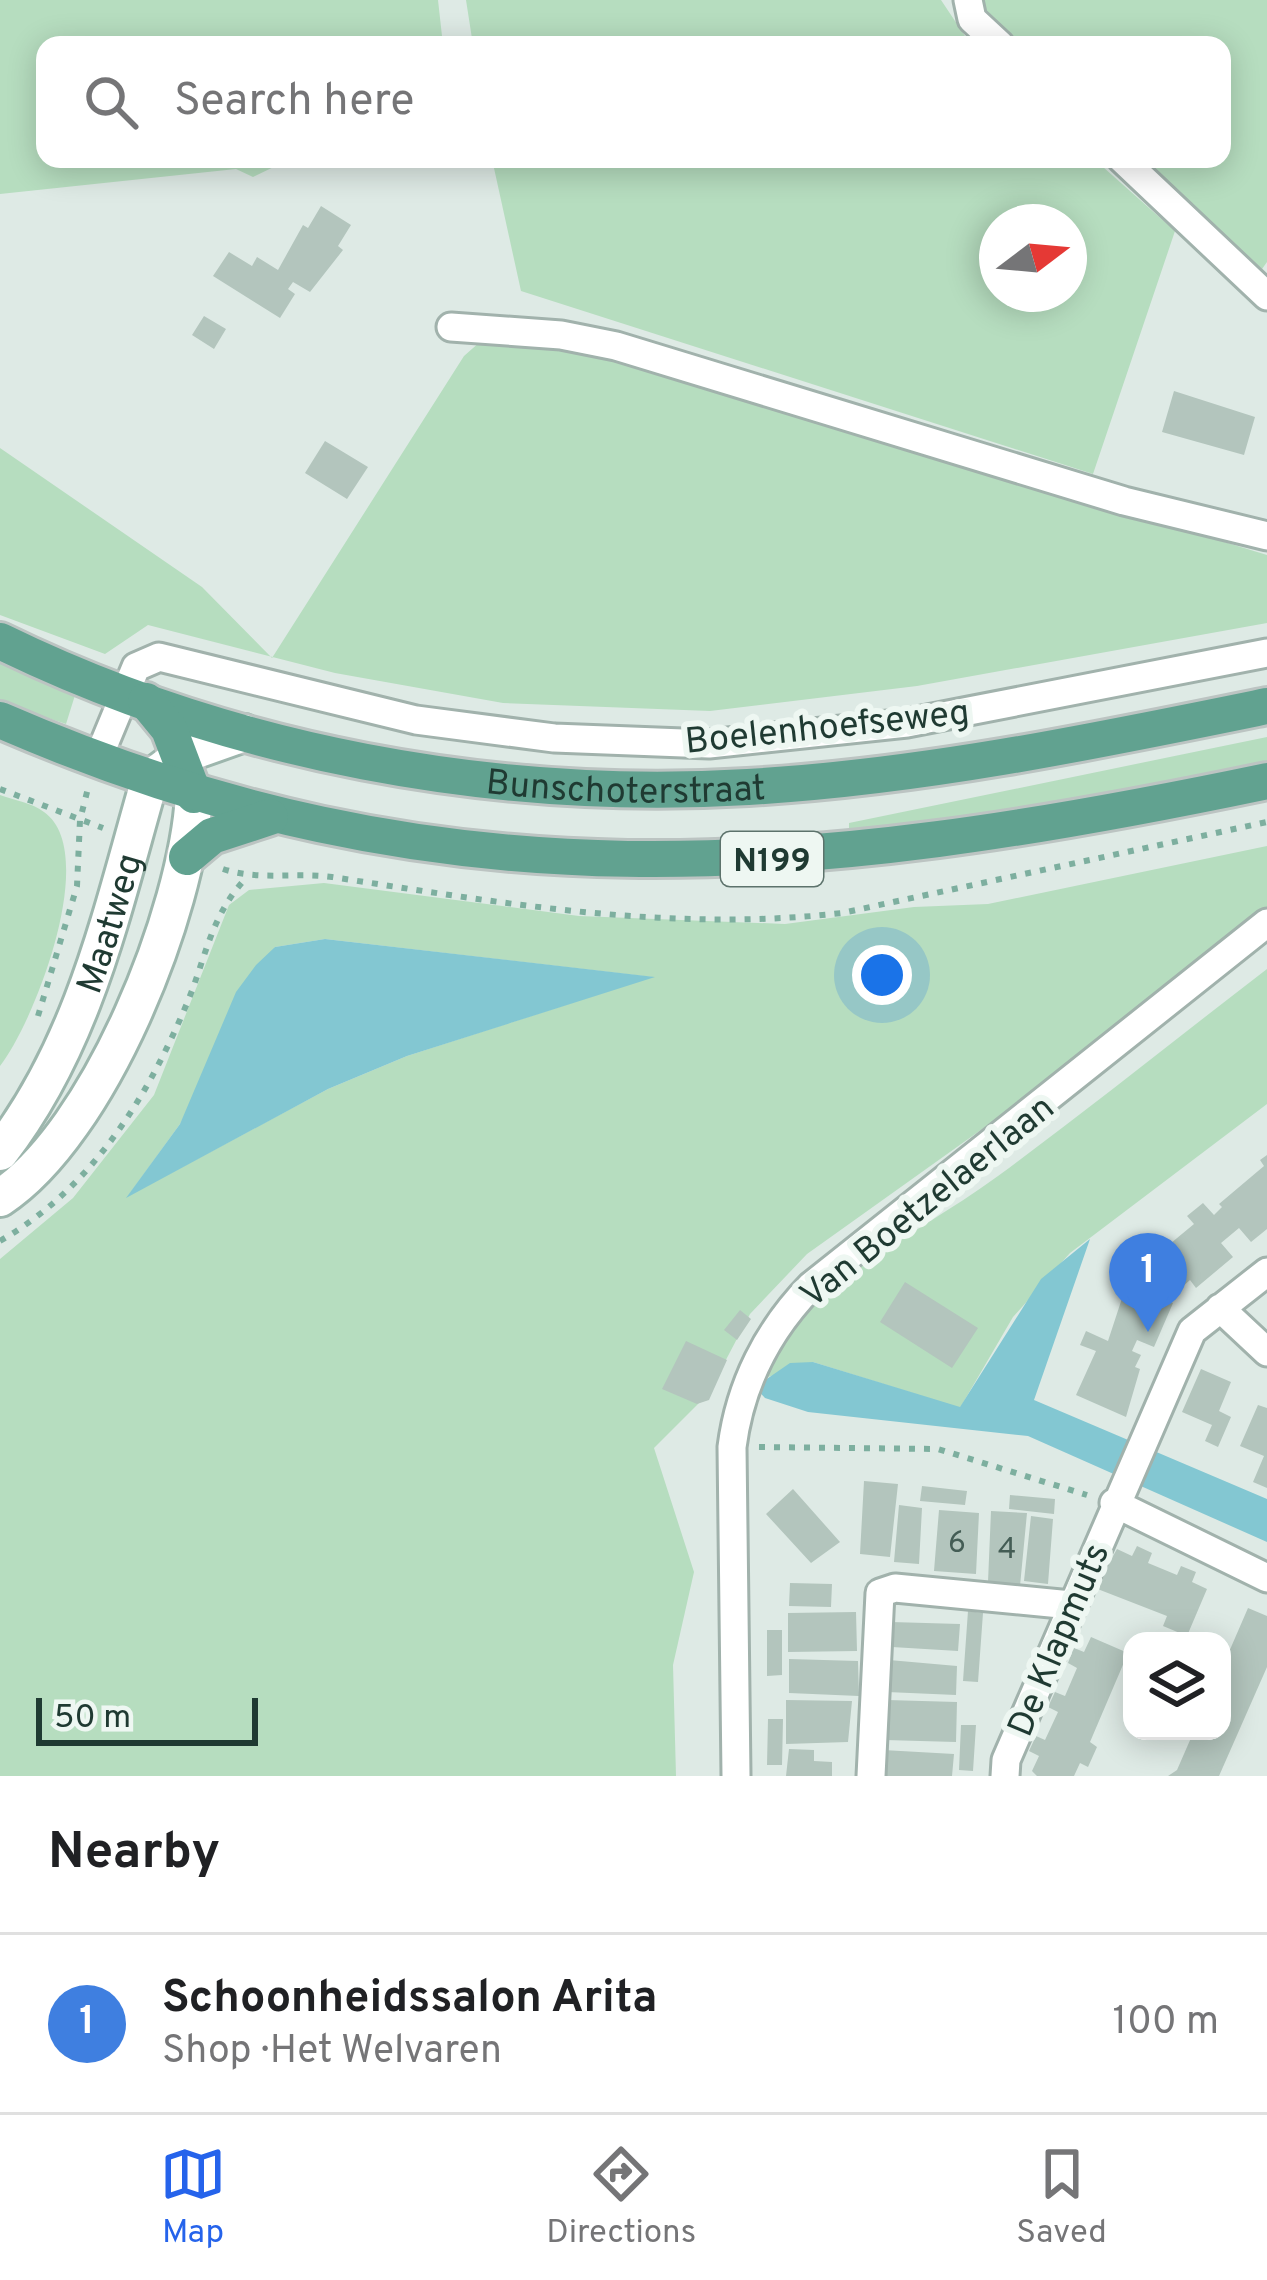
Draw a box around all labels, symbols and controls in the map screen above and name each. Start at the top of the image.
search box [36,36,1231,168]
icon: search [78,69,144,135]
text: Search here [174,74,414,131]
north arrow [979,204,1087,312]
street label: Boelenhoefseweg [683,691,972,767]
street label: Bunschoterstraat [484,761,767,817]
road number: N199 [721,832,823,886]
street label: Maatweg [68,849,155,1000]
your location [852,945,912,1005]
street label: Van Boetzelaerlaan [792,1086,1065,1320]
pin: 1 [1109,1233,1187,1332]
house number: 6 [948,1526,966,1563]
house number: 4 [998,1532,1016,1569]
street label: De Klapmuts [999,1537,1122,1744]
map controls [1123,1632,1231,1740]
button: layers [1123,1632,1231,1740]
scale bar [36,1692,258,1745]
text: 50 m [54,1698,131,1740]
text: Nearby [48,1822,220,1887]
text: Schoonheidssalon Arita [162,1971,657,2028]
text: 1 [79,1999,95,2048]
text: 100 m [1112,1999,1219,2048]
text: Shop · Het Welvaren [162,2028,502,2077]
tab: Map [160,2141,226,2255]
tab: Directions [546,2141,696,2255]
tab: Saved [1016,2141,1107,2255]

